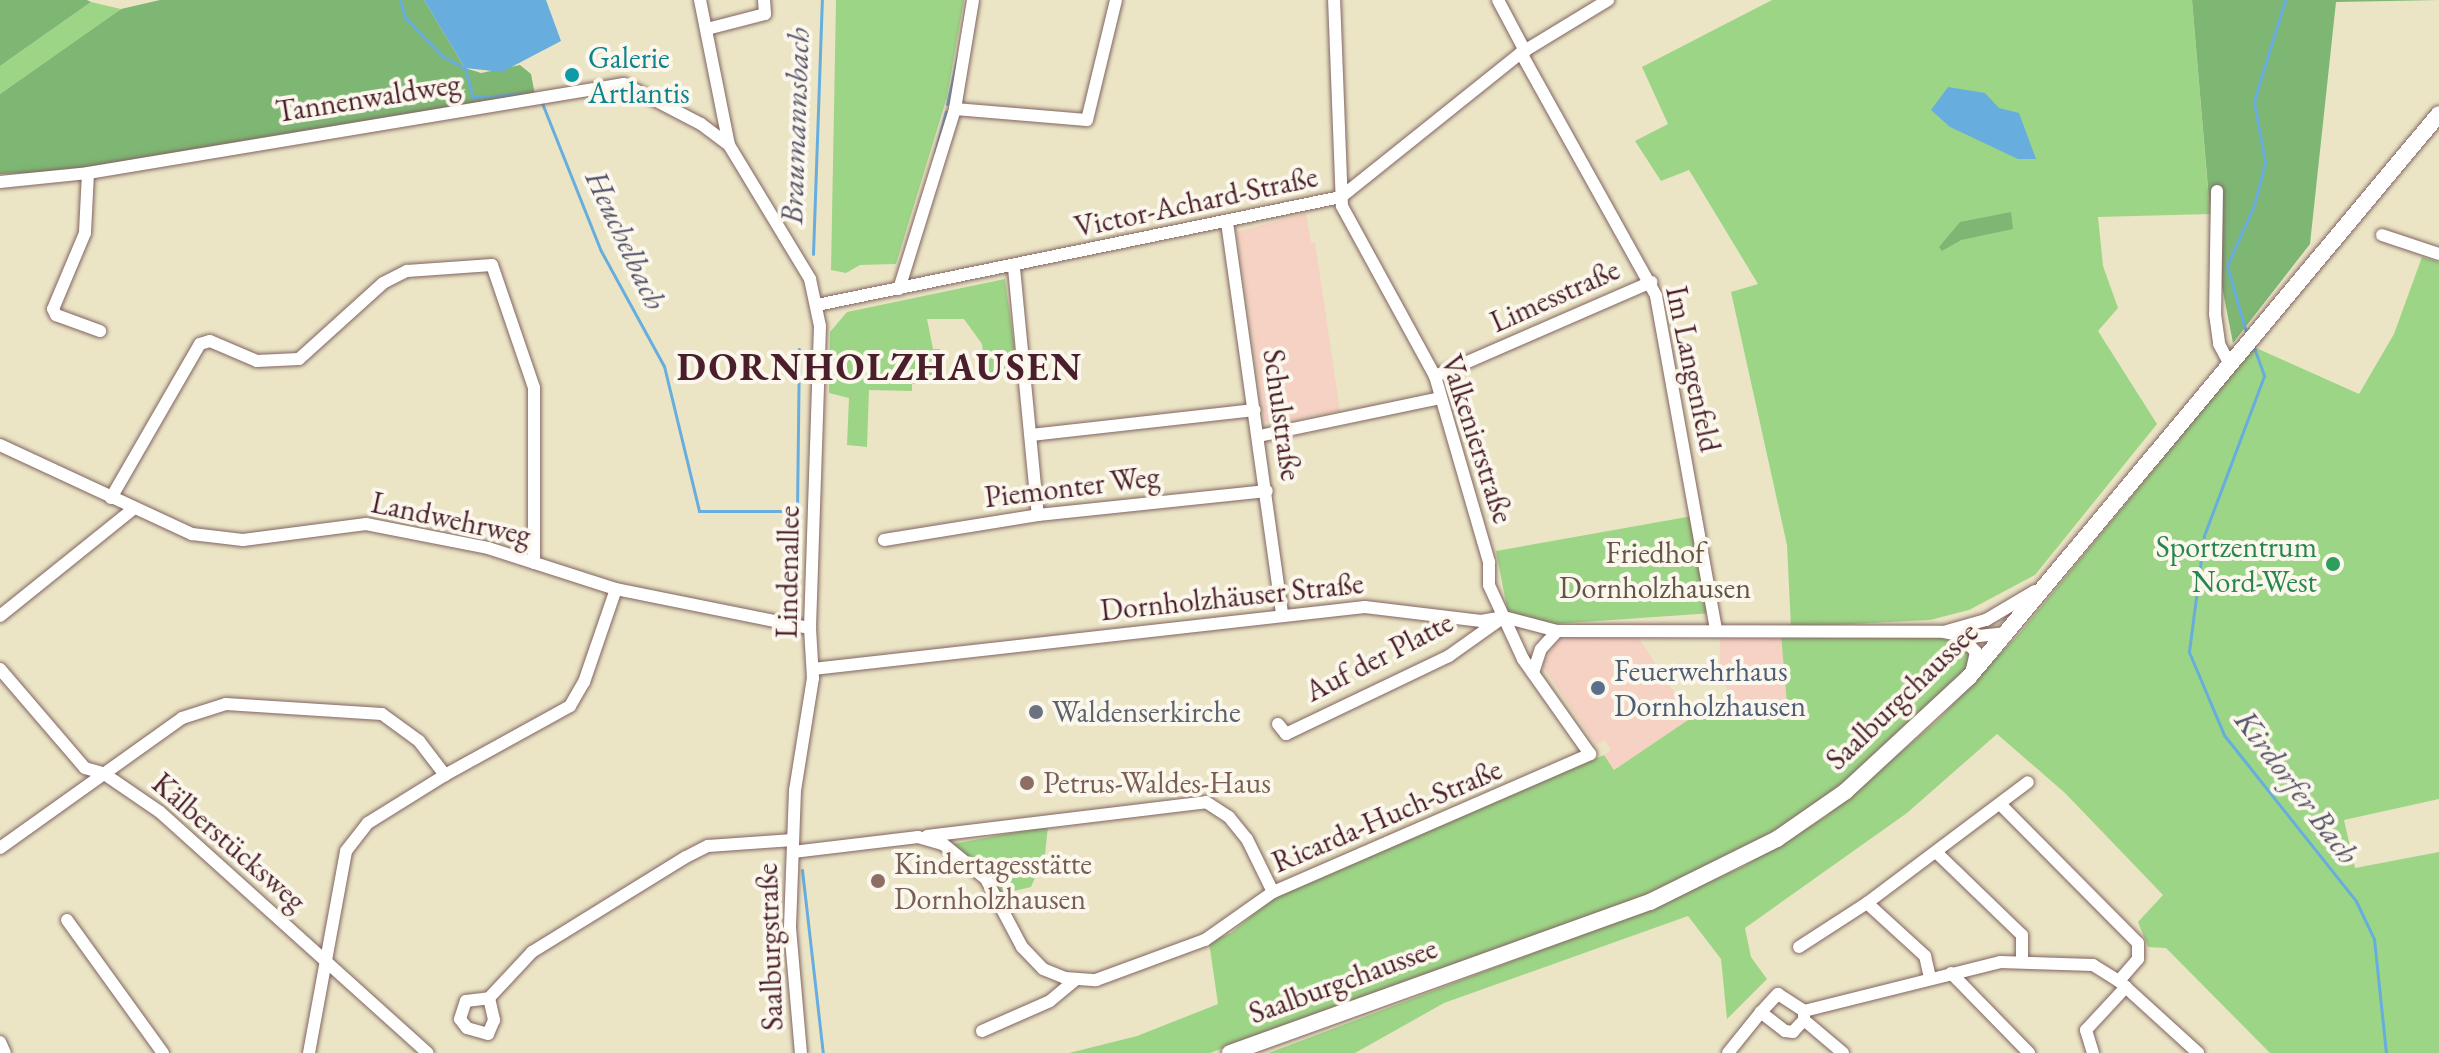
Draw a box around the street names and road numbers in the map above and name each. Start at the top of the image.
street label: Tannenwaldweg [273,66,463,130]
street label: Victor-Achard-Straße [1071,159,1321,245]
street label: Limesstraße [1485,252,1625,340]
street label: Im Langenfeld [1658,283,1728,455]
street label: Schulstraße [1255,347,1309,483]
street label: Valkenierstraße [1433,350,1521,528]
street label: Piemonter Weg [982,458,1162,516]
street label: Landwehrweg [368,485,534,553]
street label: Lindenallee [769,505,807,639]
street label: Dornholzhäuser Straße [1099,565,1365,629]
street label: Auf der Platte [1299,604,1459,710]
street label: Saalburgchaussee [1819,615,1985,777]
street label: Ricarda-Huch-Straße [1267,751,1507,881]
street label: Kälberstücksweg [145,765,313,919]
street label: Saalburgstraße [749,863,791,1031]
street label: Saalburgchaussee [1244,930,1442,1032]

